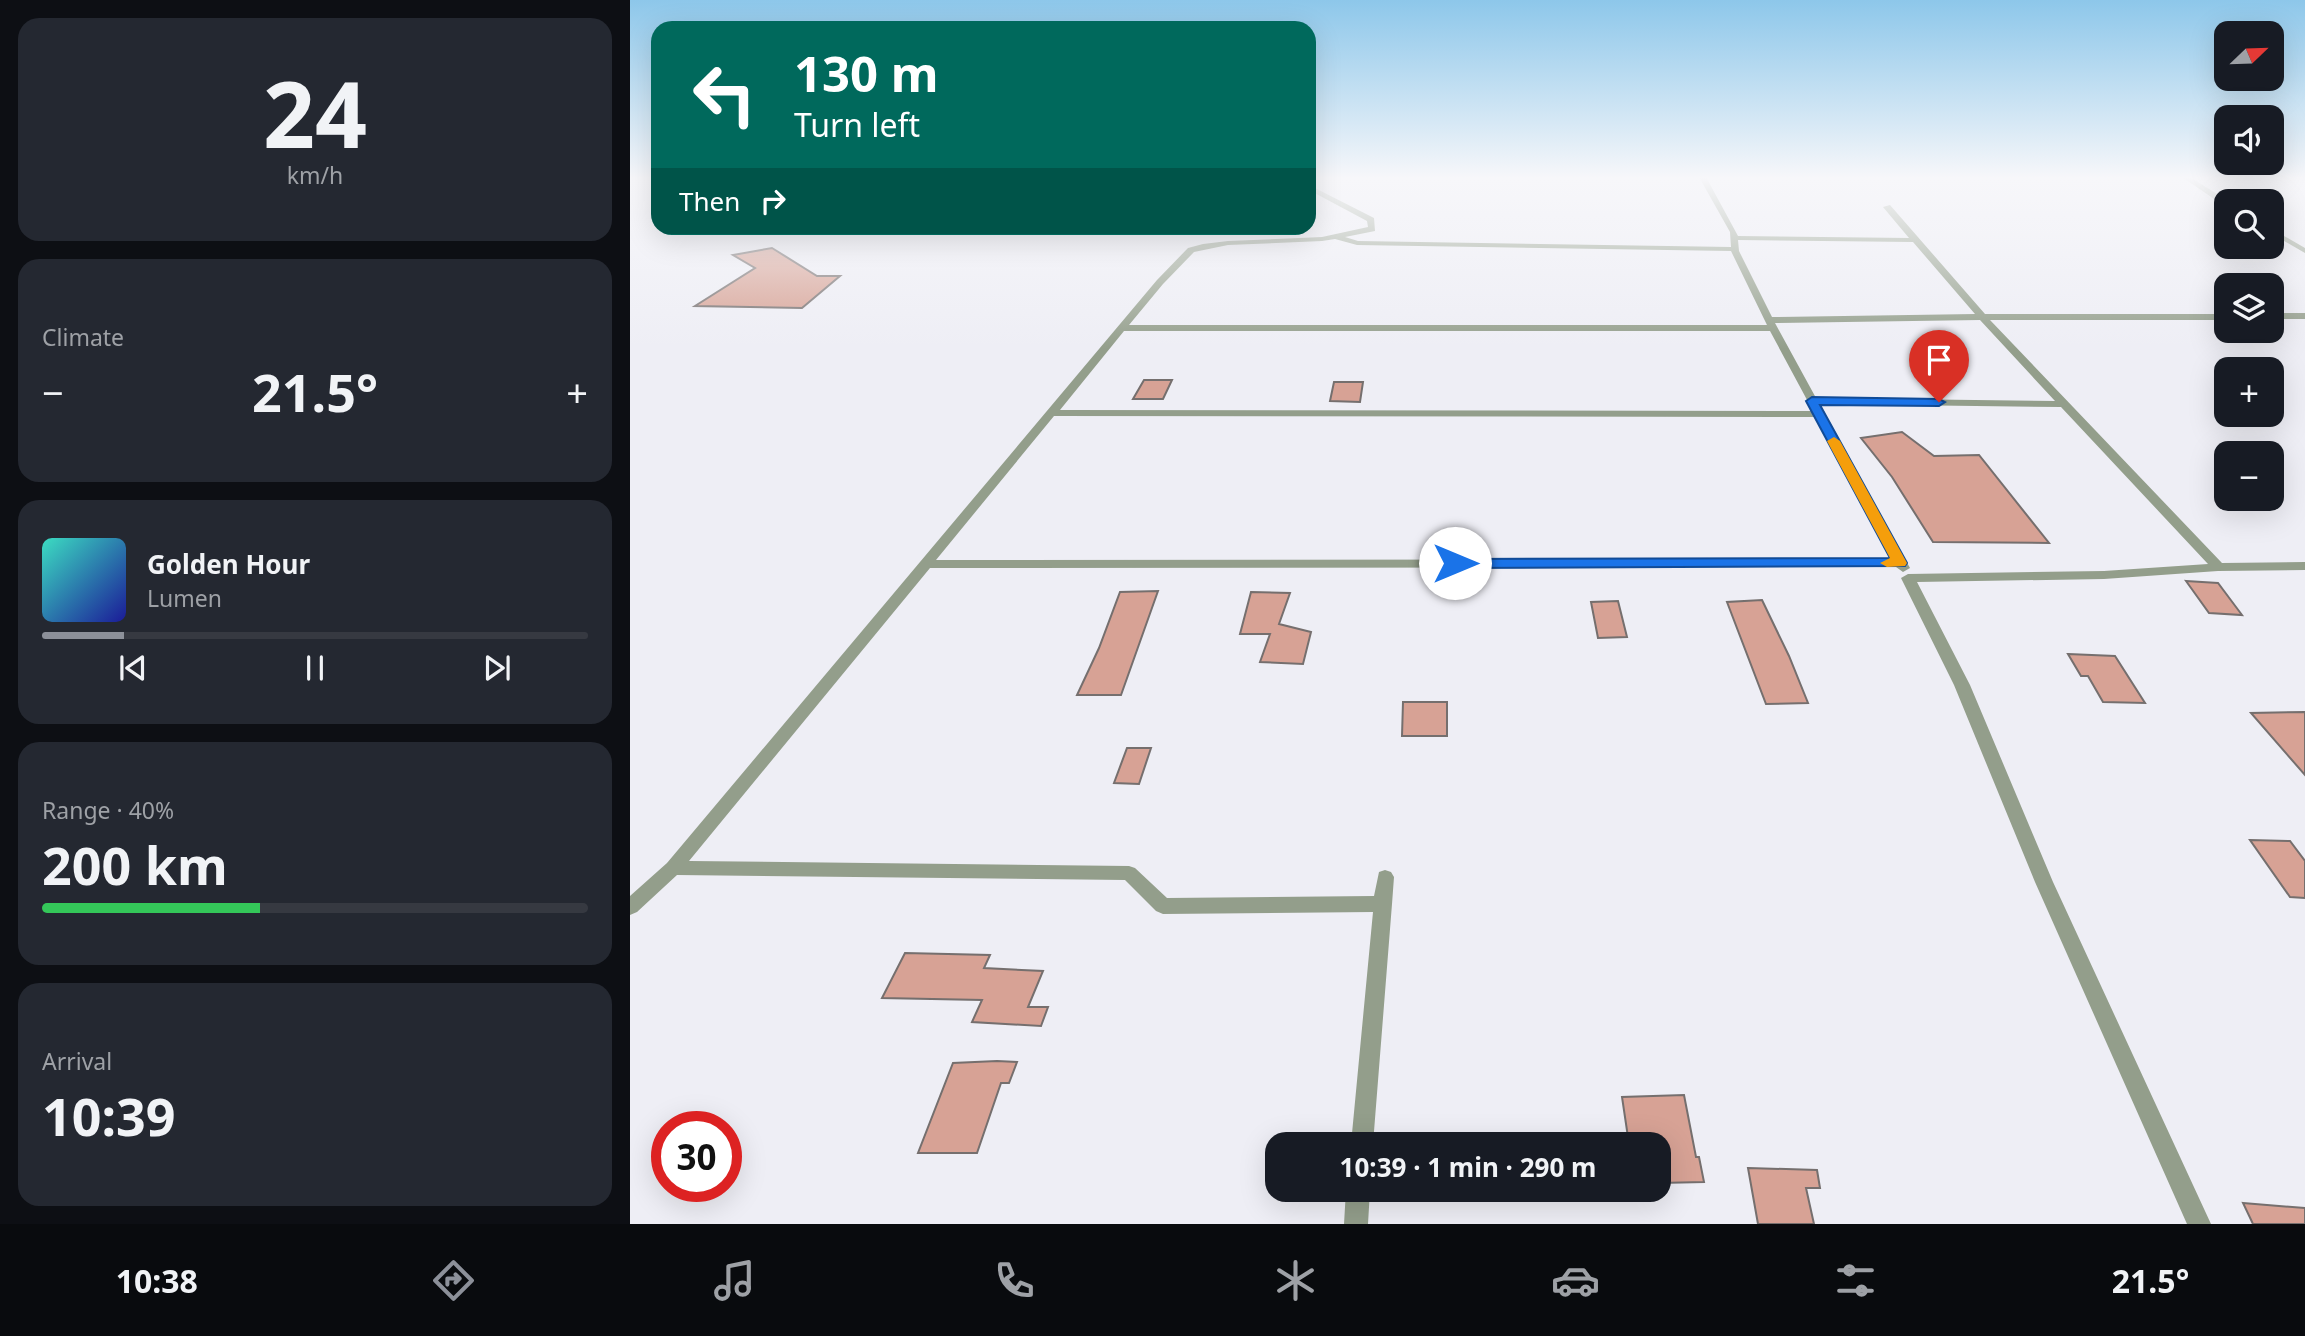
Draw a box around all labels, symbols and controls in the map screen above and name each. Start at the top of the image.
north arrow [2214,21,2284,91]
map controls [2214,21,2284,511]
text: 130 m [794,40,939,106]
icon: left [679,49,770,140]
text: 24 [263,51,367,175]
text: Turn left [794,103,920,146]
button: sound [2214,105,2284,175]
text: km/h [287,159,343,191]
icon: right [754,182,792,220]
text: Then [679,183,740,219]
button: search [2214,189,2284,259]
button: layers [2214,273,2284,343]
text: Climate [42,321,124,353]
pin [1909,330,1969,402]
icon: arrive [1920,341,1958,379]
text: 21.5° [252,356,378,427]
button: + [2214,357,2284,427]
text: − [42,366,64,418]
text: + [566,366,588,418]
button: − [2214,441,2284,511]
position arrow [1418,526,1492,600]
text: Golden Hour [147,546,310,582]
text: Lumen [147,582,222,614]
icon: previous [114,649,152,687]
icon: pause [296,649,334,687]
icon: next [478,649,516,687]
text: Range · 40% [42,794,174,826]
text: 200 km [42,829,228,900]
text: Arrival [42,1045,112,1077]
text: 10:39 [42,1080,176,1151]
speed limit sign: 30 [651,1111,742,1202]
text: 10:39 · 1 min · 290 m [1340,1149,1596,1185]
icon: directions [429,1256,478,1305]
icon: music [710,1256,759,1305]
icon: phone [990,1256,1039,1305]
icon: climate [1271,1256,1320,1305]
icon: car [1551,1256,1600,1305]
icon: filters [1831,1256,1880,1305]
text: 10:38 [116,1259,198,1302]
text: 21.5° [2112,1259,2189,1302]

